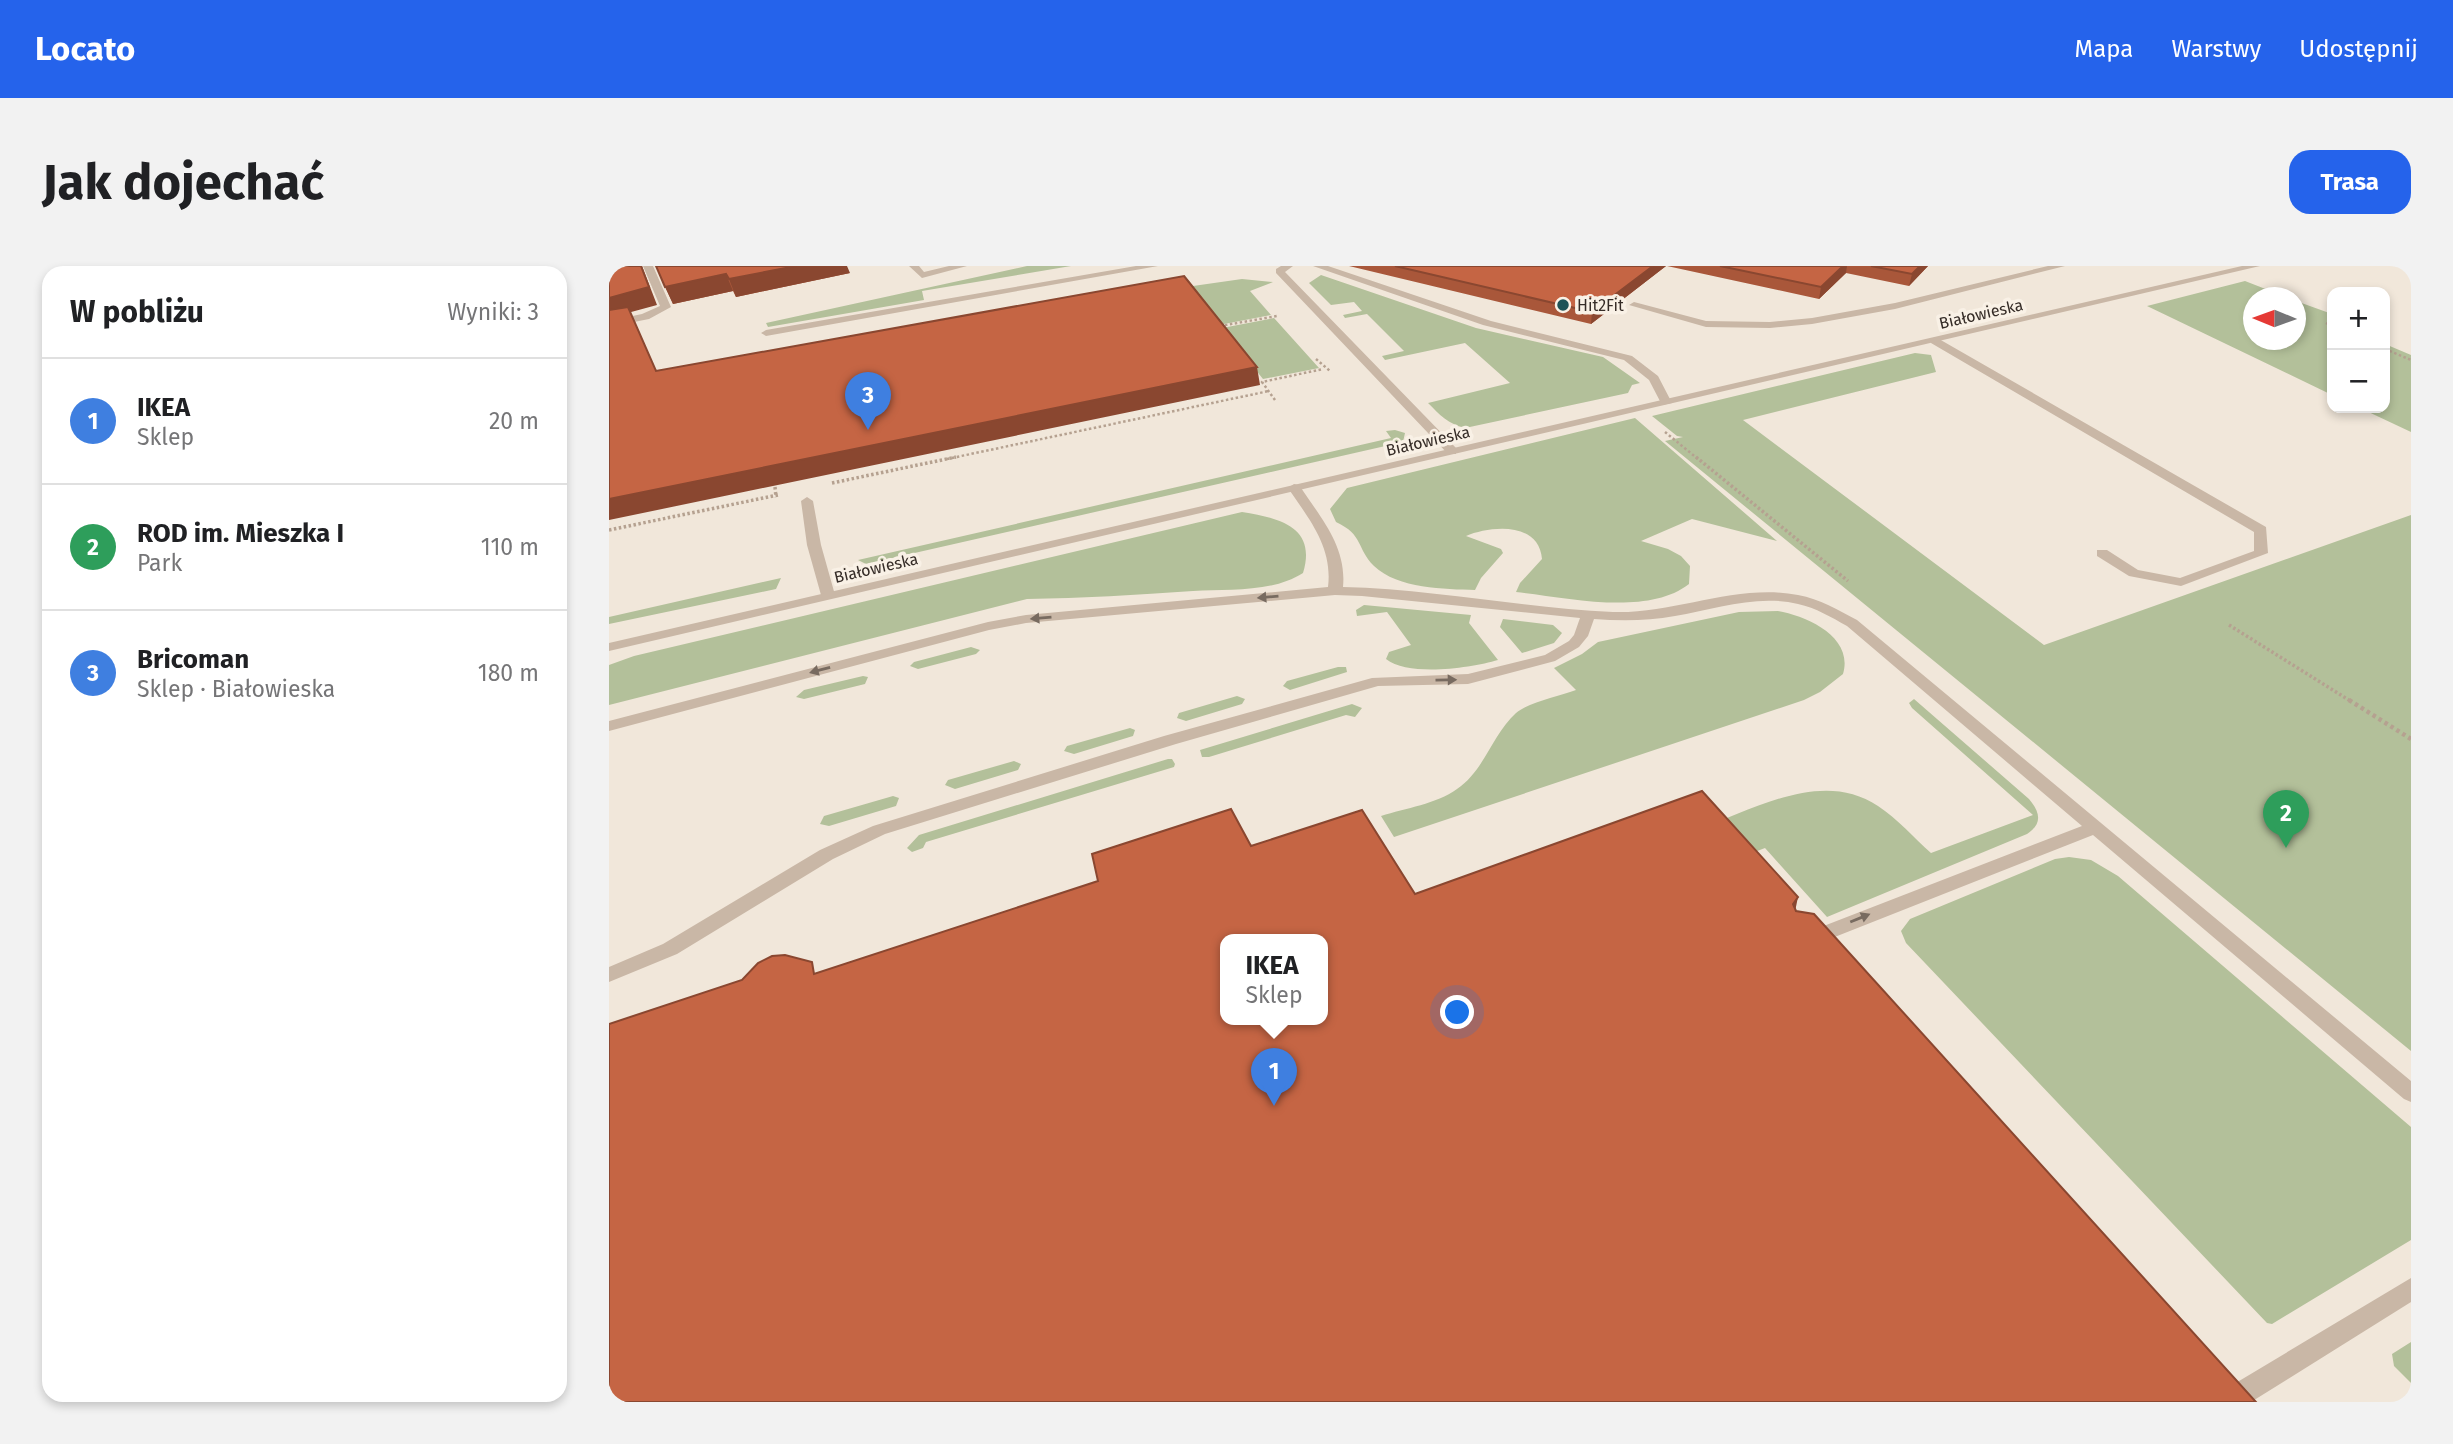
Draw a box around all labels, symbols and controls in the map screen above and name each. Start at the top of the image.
text: Locato [35,29,135,69]
text: Mapa [2075,35,2133,63]
text: Warstwy [2171,35,2261,63]
text: Udostępnij [2299,35,2418,63]
button: Trasa [2289,150,2411,214]
text: Jak dojechać [42,153,324,212]
north arrow [2243,287,2306,350]
map controls [2327,287,2390,413]
button: + [2327,287,2390,350]
text: W pobliżu [70,294,204,330]
street label: Białowieska [1937,295,2025,333]
place label: Hit2Fit [1577,296,1624,315]
marker: Hit2Fit [1555,297,1571,313]
text: Wyniki: 3 [447,298,539,326]
button: − [2327,350,2390,413]
pin: 3 [845,372,891,430]
text: IKEA [137,392,190,423]
text: 1 [88,407,98,435]
text: 20 m [489,407,539,435]
street label: Białowieska [1384,422,1472,460]
text: Sklep [137,423,194,451]
text: ROD im. Mieszka I [137,518,344,549]
text: 2 [87,533,99,561]
text: 110 m [481,533,539,561]
text: Park [137,549,182,577]
street label: Białowieska [832,549,920,587]
one-way arrow [1256,592,1278,603]
one-way arrow [1030,613,1052,624]
text: Bricoman [137,644,249,675]
text: 3 [87,659,99,687]
text: 180 m [478,659,539,687]
one-way arrow [809,665,831,676]
one-way arrow [1435,674,1457,686]
text: Sklep · Białowieska [137,675,335,703]
pin: 2 [2263,790,2309,848]
one-way arrow [1849,912,1870,923]
popup [1220,934,1328,1025]
text: IKEA [1245,950,1299,981]
text: Sklep [1245,981,1303,1009]
your location [1440,995,1474,1029]
pin: 1 [1251,1048,1297,1106]

